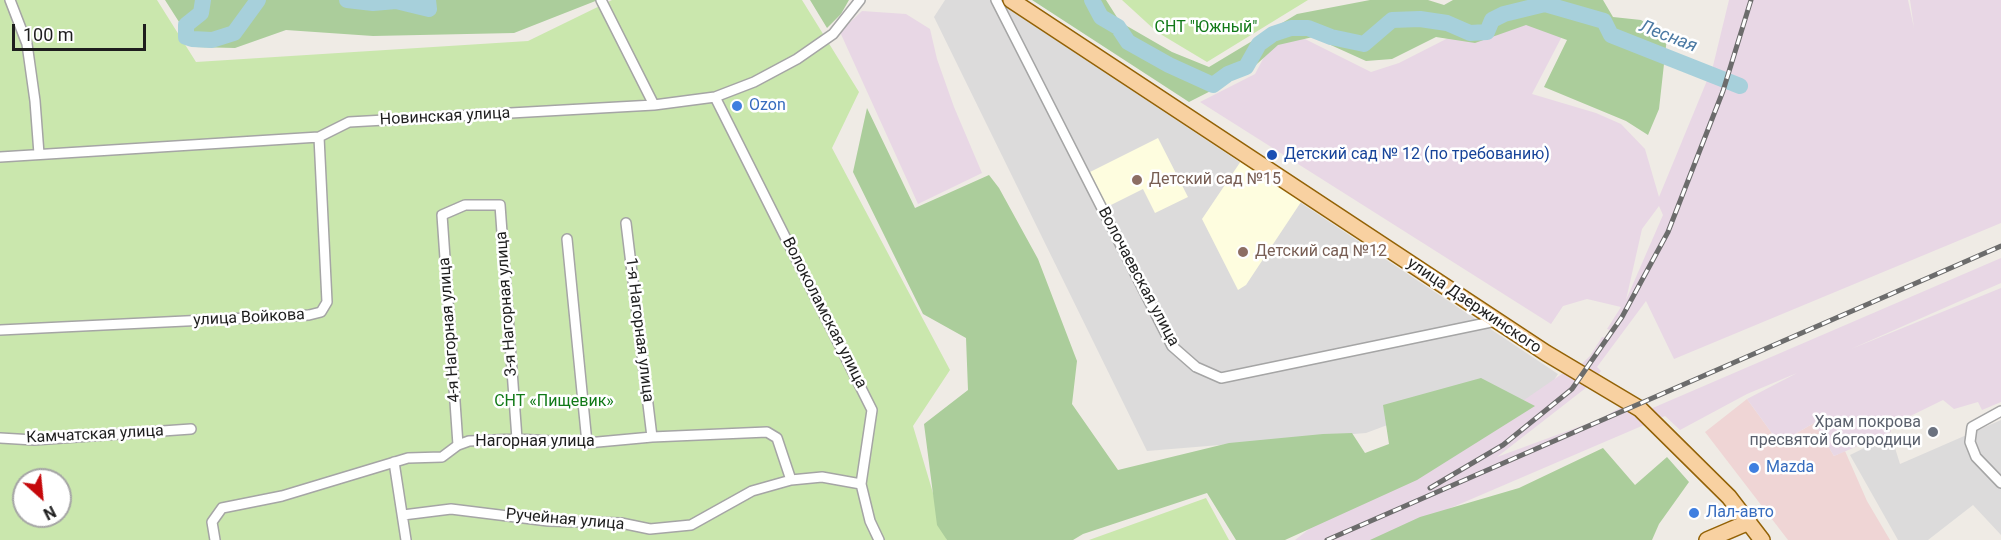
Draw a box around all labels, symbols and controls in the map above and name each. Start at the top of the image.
scale bar [15,12,148,50]
water label: Лесная [1636,16,1700,58]
park label: СНТ "Южный" [1155,18,1257,38]
text: 100 m [23,24,74,45]
place label: Ozon [749,96,786,116]
marker: Ozon [730,99,744,113]
street label: Новинская улица [379,104,511,130]
place label: Детский сад № 12 (по требованию) [1284,145,1550,165]
marker: Детский сад № 12 (по требованию) [1265,148,1279,162]
place label: Детский сад №15 [1149,170,1281,190]
marker: Детский сад №15 [1130,173,1144,187]
street label: Волочаевская улица [1093,204,1183,350]
street label: 3-я Нагорная улица [492,231,522,377]
street label: Волоколамская улица [778,234,870,392]
place label: Детский сад №12 [1255,242,1387,262]
marker: Детский сад №12 [1236,245,1250,259]
street label: улица Дзержинского [1403,254,1545,358]
street label: 4-я Нагорная улица [435,257,465,403]
street label: 1-я Нагорная улица [621,257,657,403]
street label: улица Войкова [193,305,305,331]
park label: СНТ «Пищевик» [494,392,614,412]
place label: Храм покрова пресвятой богородици [1749,413,1921,451]
street label: Камчатская улица [26,422,164,448]
marker: Храм покрова пресвятой богородици [1926,425,1940,439]
street label: Нагорная улица [475,432,595,452]
place label: Mazda [1766,458,1814,478]
marker: Mazda [1747,461,1761,475]
north arrow [12,468,72,528]
text: N [40,502,59,524]
place label: Лал-авто [1706,503,1774,523]
street label: Ручейная улица [505,505,625,535]
marker: Лал-авто [1687,506,1701,520]

